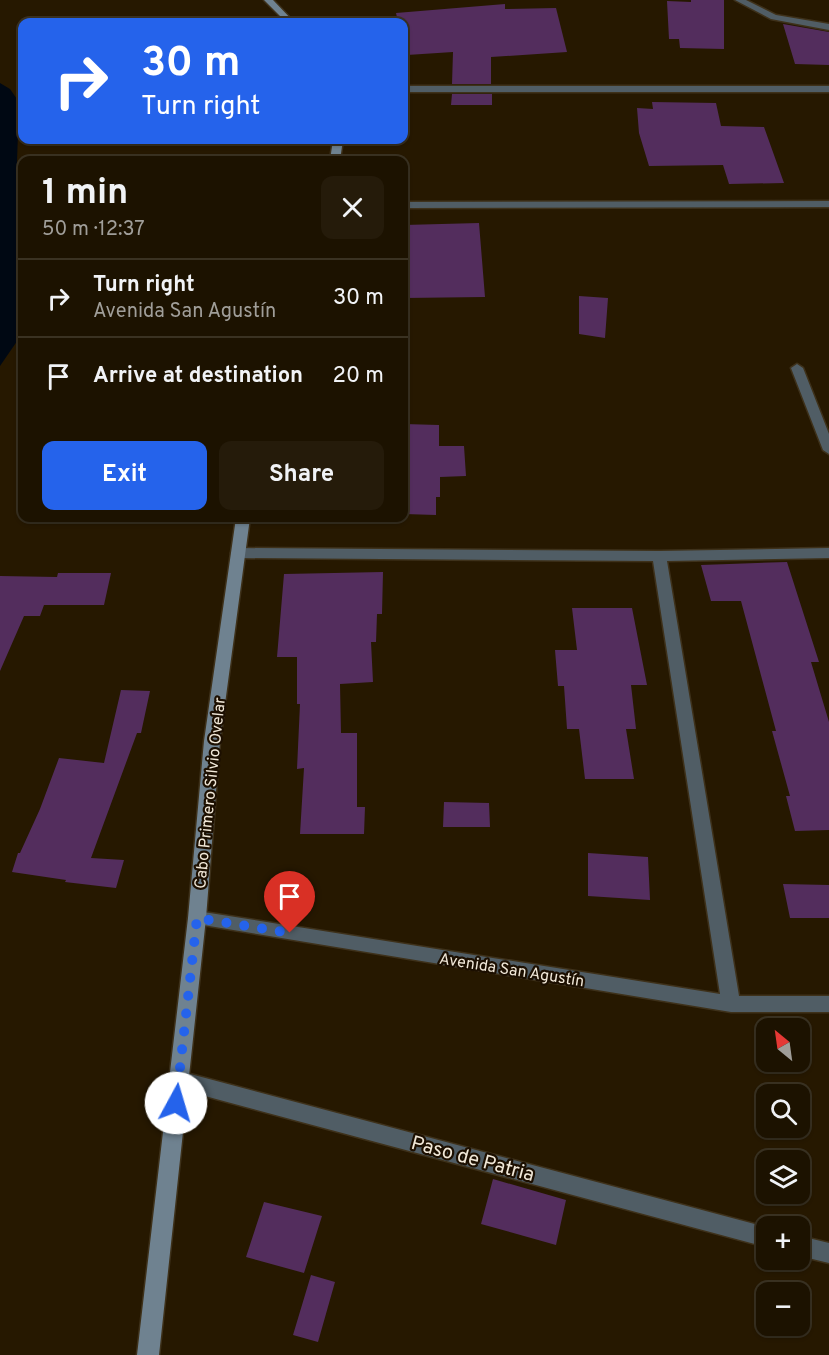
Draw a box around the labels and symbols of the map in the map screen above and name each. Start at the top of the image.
street label: Cabo Primero Silvio Ovelar [191,697,231,890]
pin [264,871,315,933]
street label: Avenida San Agustín [438,950,586,992]
north arrow [756,1018,810,1072]
position arrow [144,1071,208,1135]
street label: Paso de Patria [408,1131,537,1189]

